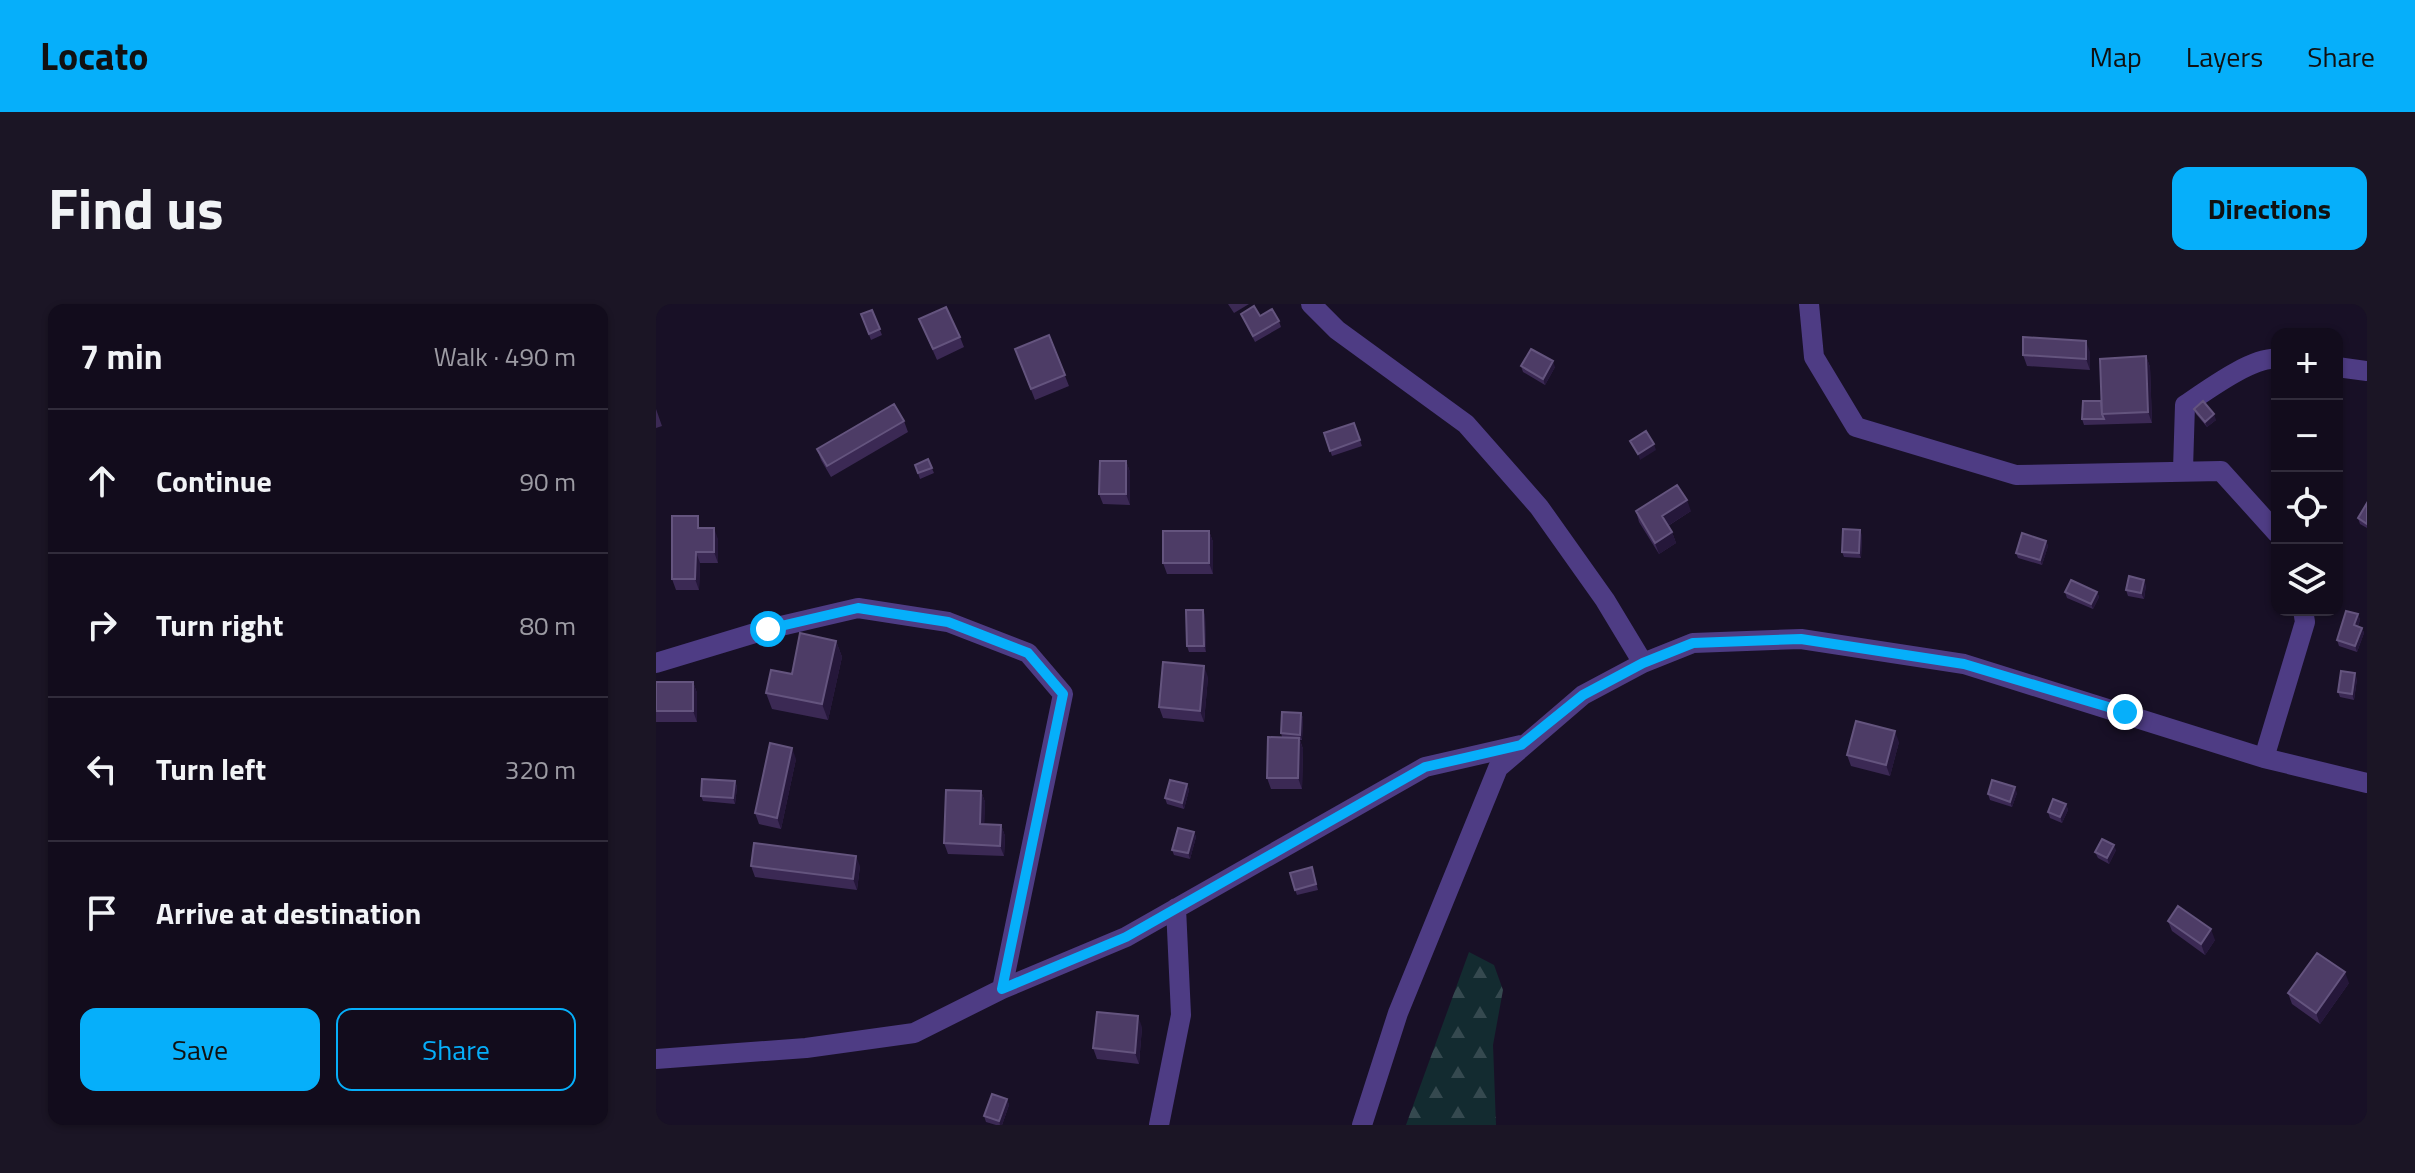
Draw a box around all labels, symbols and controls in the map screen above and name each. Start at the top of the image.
text: Locato [40,27,149,85]
text: Map [2089,35,2142,78]
text: Layers [2186,35,2263,78]
text: Share [2307,35,2375,78]
text: Find us [48,166,224,251]
button: Directions [2172,167,2367,250]
map controls [2271,328,2343,616]
button: + [2271,328,2343,400]
text: 7 min [80,330,163,382]
text: Walk · 490 m [434,337,576,376]
button: − [2271,400,2343,472]
text: Continue [156,458,272,504]
icon: ahead [80,459,124,503]
text: 90 m [519,462,576,501]
button: locate [2271,472,2343,544]
button: layers [2271,544,2343,616]
text: Turn right [156,602,284,648]
icon: right [80,603,124,647]
text: 80 m [519,606,576,645]
route start [750,611,786,647]
route end [2107,694,2143,730]
text: Turn left [156,746,266,792]
icon: left [80,747,124,791]
text: 320 m [505,750,576,789]
text: Arrive at destination [156,890,421,936]
icon: arrive [80,891,124,935]
button: Save [80,1008,320,1091]
button: Share [336,1008,576,1091]

